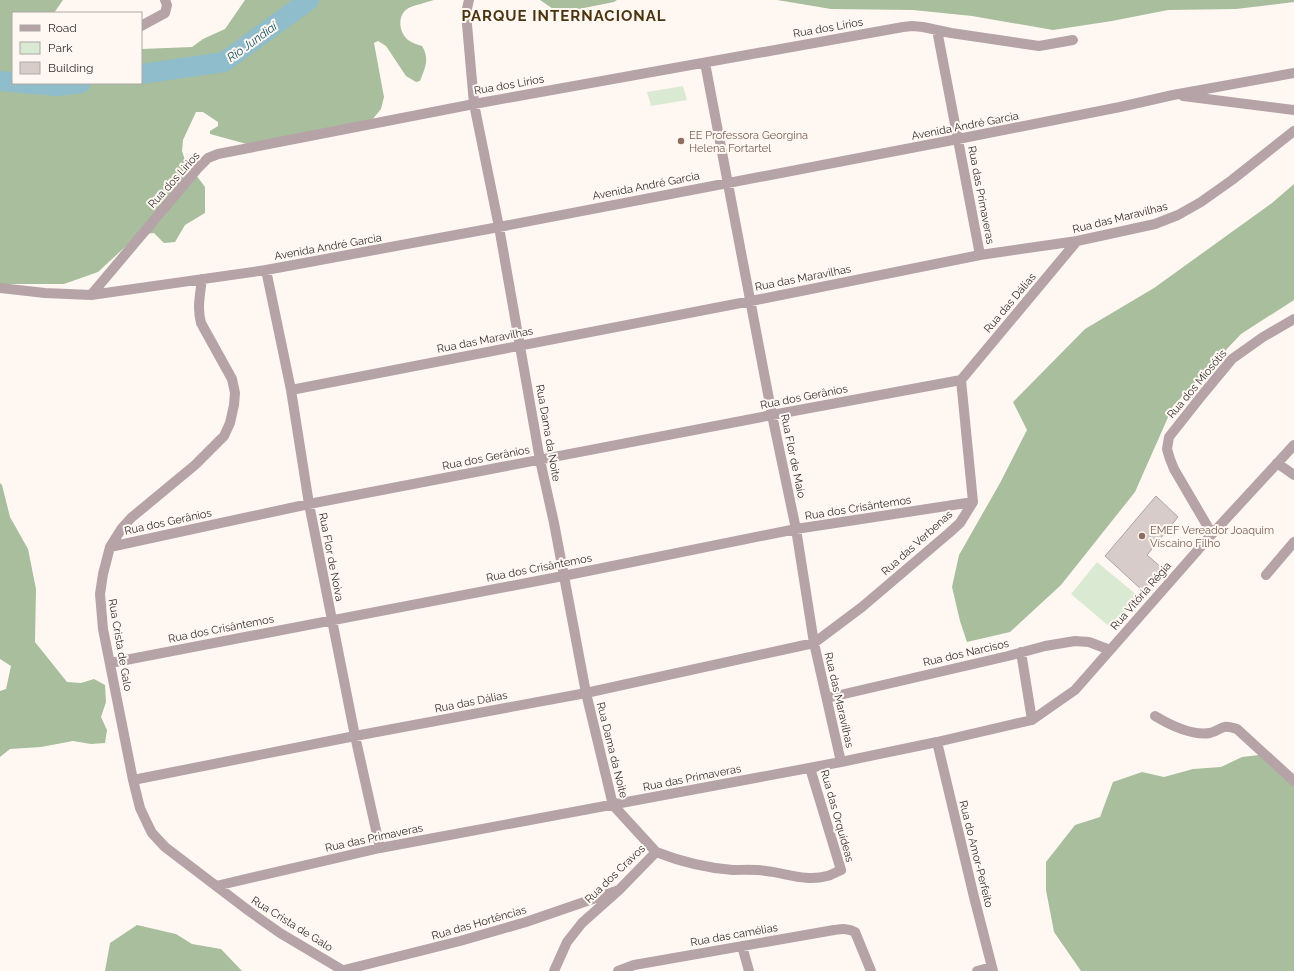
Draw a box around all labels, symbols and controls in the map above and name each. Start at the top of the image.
district label: PARQUE INTERNACIONAL [461,7,667,25]
legend [12,12,142,84]
street label: Rua dos Lirios [792,15,864,41]
water label: Rio Jundiaí [224,18,281,65]
text: Road [48,21,77,35]
text: Park [48,41,73,55]
text: Building [48,61,94,75]
street label: Rua dos Lirios [473,72,545,98]
street label: Avenida André Garcia [910,109,1020,143]
place label: EE Professora Georgina Helena Fortartel [689,129,808,155]
marker: EE Professora Georgina Helena Fortartel [676,136,686,146]
street label: Rua das Primaveras [965,145,997,245]
street label: Rua dos Lirios [145,149,203,211]
street label: Avenida André Garcia [591,169,701,203]
street label: Rua das Maravilhas [1071,200,1169,236]
street label: Avenida André Garcia [273,231,383,263]
street label: Rua das Maravilhas [754,262,852,294]
street label: Rua das Dálias [981,271,1039,335]
street label: Rua das Maravilhas [436,324,534,356]
street label: Rua dos Miosótis [1164,347,1230,421]
street label: Rua dos Gerânios [759,382,849,412]
street label: Rua Dama da Noite [533,384,563,483]
street label: Rua Flor de Maio [778,413,808,500]
street label: Rua dos Gerânios [441,443,531,473]
street label: Rua dos Crisântemos [804,493,912,523]
street label: Rua dos Gerânios [123,506,213,538]
street label: Rua das Verbenas [879,508,955,578]
street label: Rua Flor de Noiva [316,512,346,602]
place label: EMEF Vereador Joaquim Víscaino Filho [1150,524,1274,550]
marker: EMEF Vereador Joaquim Víscaino Filho [1137,531,1147,541]
street label: Rua dos Crisântemos [485,551,593,585]
street label: Rua Vitória Régia [1108,559,1174,633]
street label: Rua Crista de Galo [105,598,135,693]
street label: Rua dos Crisântemos [167,612,275,646]
street label: Rua dos Narcisos [922,637,1010,669]
street label: Rua das Maravilhas [822,651,856,749]
street label: Rua das Dálias [433,689,509,715]
street label: Rua Dama da Noite [594,701,630,800]
street label: Rua das Primaveras [642,762,742,794]
street label: Rua das Orquídeas [818,768,856,864]
street label: Rua do Amor-Perfeito [956,799,996,909]
street label: Rua das Primaveras [324,821,424,855]
street label: Rua dos Cravos [582,842,648,906]
street label: Rua Crista de Galo [249,894,335,955]
street label: Rua das Hortências [430,903,528,943]
street label: Rua das camélias [689,921,779,949]

